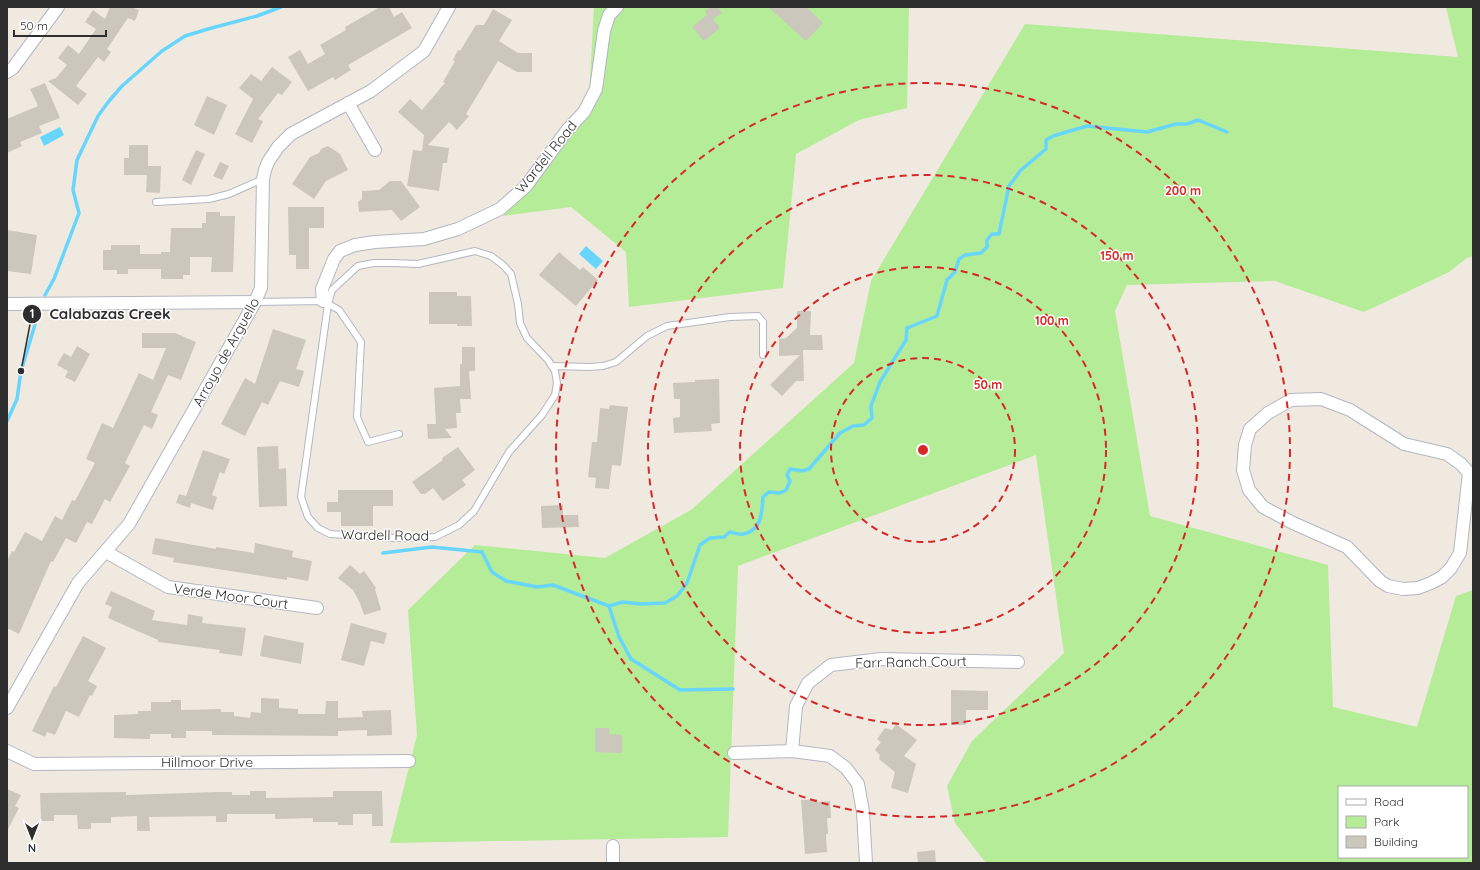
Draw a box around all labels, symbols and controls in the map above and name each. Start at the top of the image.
scale bar [14,12,106,38]
text: 50 m [20,18,48,33]
street label: Wardell Road [511,117,581,197]
text: 200 m [1165,183,1201,198]
text: 150 m [1100,248,1134,263]
street label: Arroyo de Arguello [189,294,263,410]
callout: Calabazas Creek [22,300,179,327]
text: Calabazas Creek [49,304,171,323]
text: 1 [30,306,34,321]
text: 100 m [1035,313,1069,328]
text: 50 m [974,377,1002,392]
centre of rings [916,443,930,457]
street label: Wardell Road [341,525,429,545]
street label: Verde Moor Court [173,579,290,613]
street label: Farr Ranch Court [855,652,967,672]
street label: Hillmoor Drive [161,753,253,771]
legend [1338,786,1468,858]
text: Road [1374,794,1404,809]
text: Park [1374,814,1399,829]
north arrow [12,818,52,858]
text: Building [1374,834,1418,849]
text: N [28,841,36,855]

